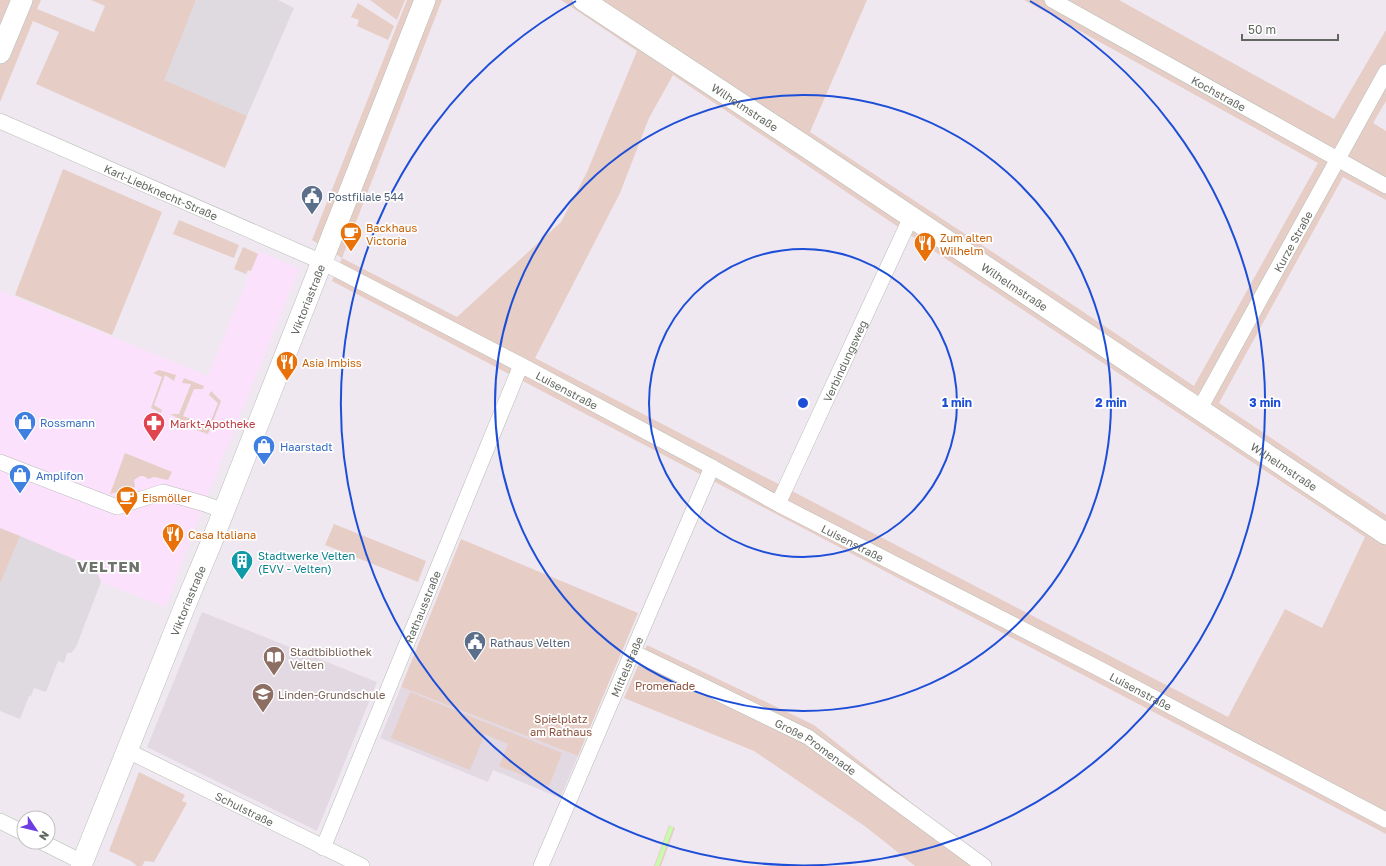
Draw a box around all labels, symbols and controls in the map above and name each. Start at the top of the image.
scale bar [1242,16,1338,42]
text: 50 m [1248,22,1276,37]
street label: Kochstraße [1189,73,1248,113]
street label: Wilhelmstraße [709,80,781,133]
street label: Karl-Liebknecht-Straße [103,161,220,222]
public building icon: Postfiliale 544 [299,183,325,216]
place label: Postfiliale 544 [328,190,404,203]
street label: Kurze Straße [1270,208,1314,274]
cafe icon: Backhaus Victoria [338,220,364,253]
place label: Backhaus Victoria [366,221,417,247]
restaurant icon: Zum alten Wilhelm [912,230,938,263]
place label: Zum alten Wilhelm [940,231,993,257]
street label: Wilhelmstraße [979,259,1050,313]
street label: Viktoriastraße [287,262,327,337]
street label: Verbindungsweg [820,318,869,404]
restaurant icon: Asia Imbiss [274,349,300,382]
place label: Asia Imbiss [302,356,362,369]
street label: Luisenstraße [534,368,600,411]
text: 1 min [942,395,972,410]
text: 2 min [1095,395,1127,410]
text: 3 min [1249,395,1281,410]
centre of rings [796,396,810,410]
shop icon: Rossmann [12,409,38,442]
pharmacy icon: Markt-Apotheke [141,410,167,443]
place label: Rossmann [40,416,95,429]
place label: Markt-Apotheke [170,417,255,430]
shop icon: Haarstadt [251,433,277,466]
street label: Wilhelmstraße [1249,439,1320,493]
place label: Haarstadt [280,440,333,453]
shop icon: Amplifon [7,462,33,495]
place label: Amplifon [36,469,84,482]
cafe icon: Eismöller [114,484,140,517]
place label: Eismöller [142,491,192,504]
restaurant icon: Casa Italiana [160,521,186,554]
street label: Luisenstraße [820,521,886,564]
place label: Casa Italiana [188,528,256,541]
building icon: Stadtwerke Velten (EVV - Velten) [229,548,255,581]
place label: Stadtwerke Velten (EVV - Velten) [258,549,355,575]
district label: VELTEN [77,557,141,575]
street label: Viktoriastraße [167,563,208,637]
street label: Rathausstraße [401,569,443,645]
public building icon: Rathaus Velten [462,629,488,662]
street label: Mittelstraße [607,634,645,699]
place label: Rathaus Velten [490,636,570,649]
library icon: Stadtbibliothek Velten [261,644,287,677]
place label: Stadtbibliothek Velten [290,645,372,671]
street label: Luisenstraße [1108,669,1174,712]
park label: Promenade [635,679,695,692]
school or university icon: Linden-Grundschule [250,681,276,714]
place label: Linden-Grundschule [278,688,385,701]
park label: Spielplatz am Rathaus [530,712,592,738]
street label: Große Promenade [773,716,859,777]
street label: Schulstraße [213,789,276,828]
north arrow [16,810,56,850]
text: N [37,829,52,843]

